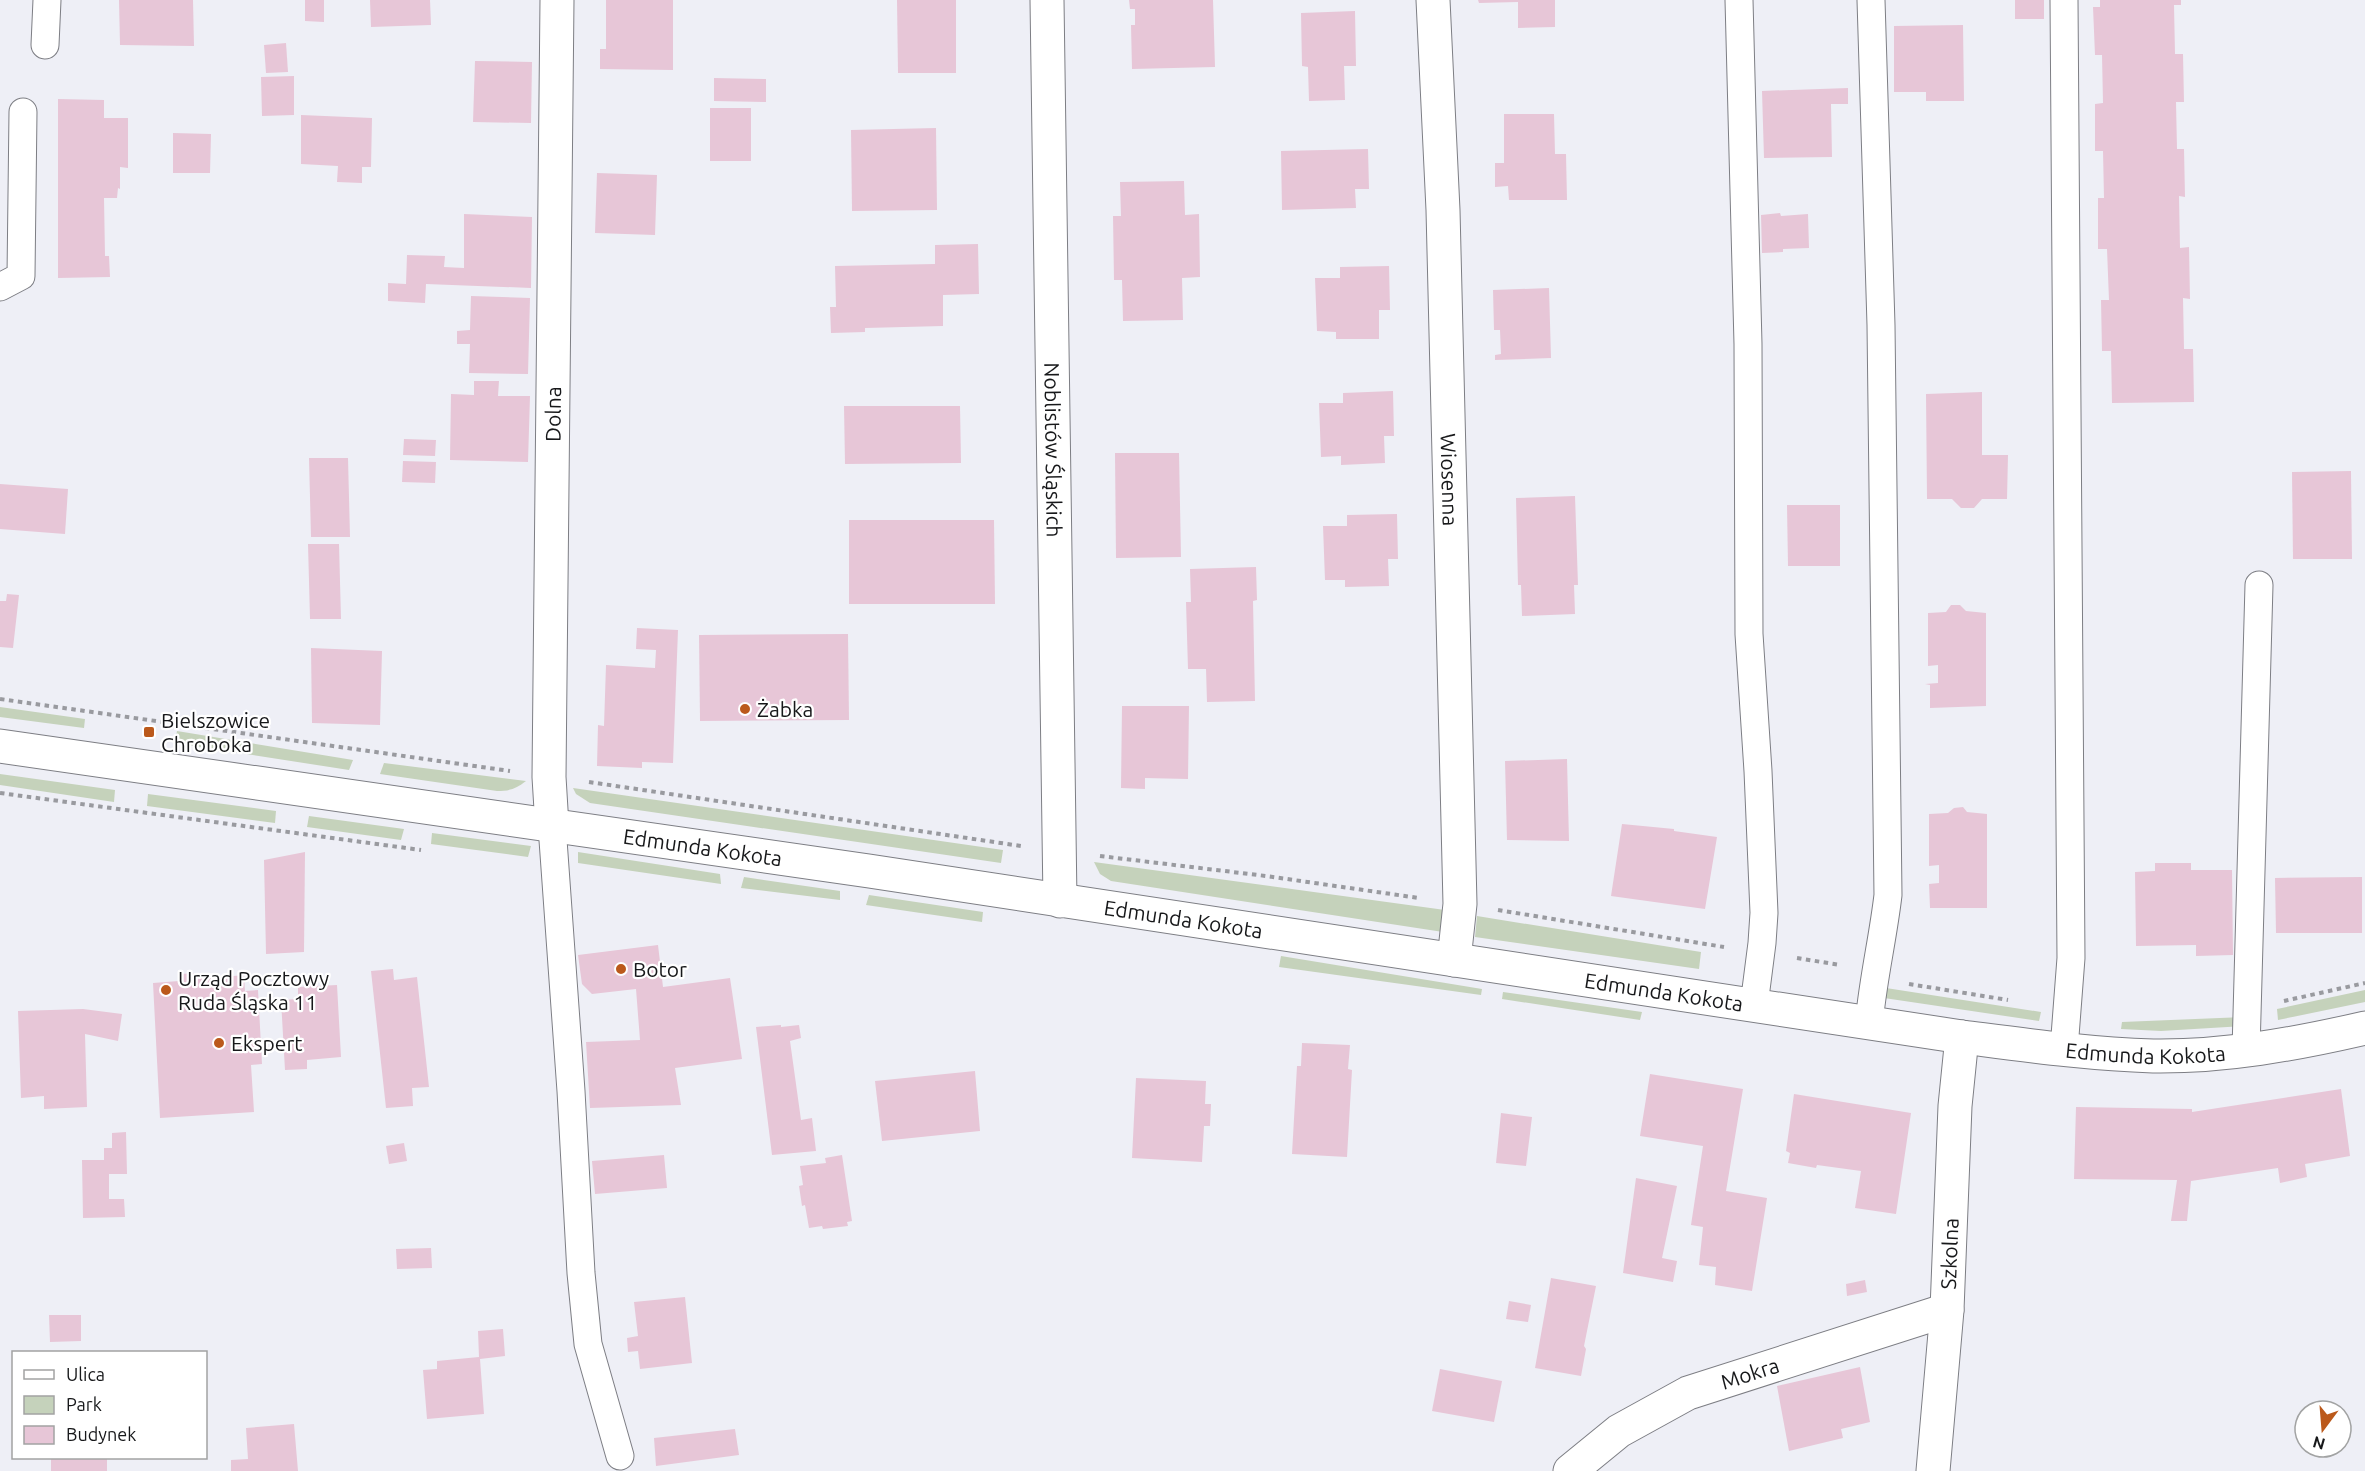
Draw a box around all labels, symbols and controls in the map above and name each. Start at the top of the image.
street label: Noblistów Śląskich [1040,362,1067,538]
street label: Dolna [540,386,565,442]
street label: Wiosenna [1436,433,1463,526]
place label: Żabka [757,697,813,721]
marker: Żabka [738,702,752,716]
place label: Bielszowice Chroboka [161,708,270,756]
marker: Bielszowice Chroboka [142,725,156,739]
street label: Edmunda Kokota [622,824,784,870]
street label: Edmunda Kokota [1102,895,1264,943]
place label: Botor [633,957,687,981]
marker: Botor [614,962,628,976]
place label: Urząd Pocztowy Ruda Śląska 11 [178,966,329,1014]
street label: Edmunda Kokota [1583,968,1745,1016]
marker: Urząd Pocztowy Ruda Śląska 11 [159,983,173,997]
place label: Ekspert [231,1031,303,1055]
marker: Ekspert [212,1036,226,1050]
street label: Edmunda Kokota [2064,1038,2227,1068]
street label: Szkolna [1936,1217,1963,1290]
legend [12,1351,207,1459]
street label: Mokra [1718,1353,1782,1394]
text: Ulica [66,1364,105,1384]
text: Park [66,1394,102,1414]
north arrow [2293,1399,2353,1459]
text: Budynek [66,1424,136,1444]
text: N [2311,1433,2327,1454]

